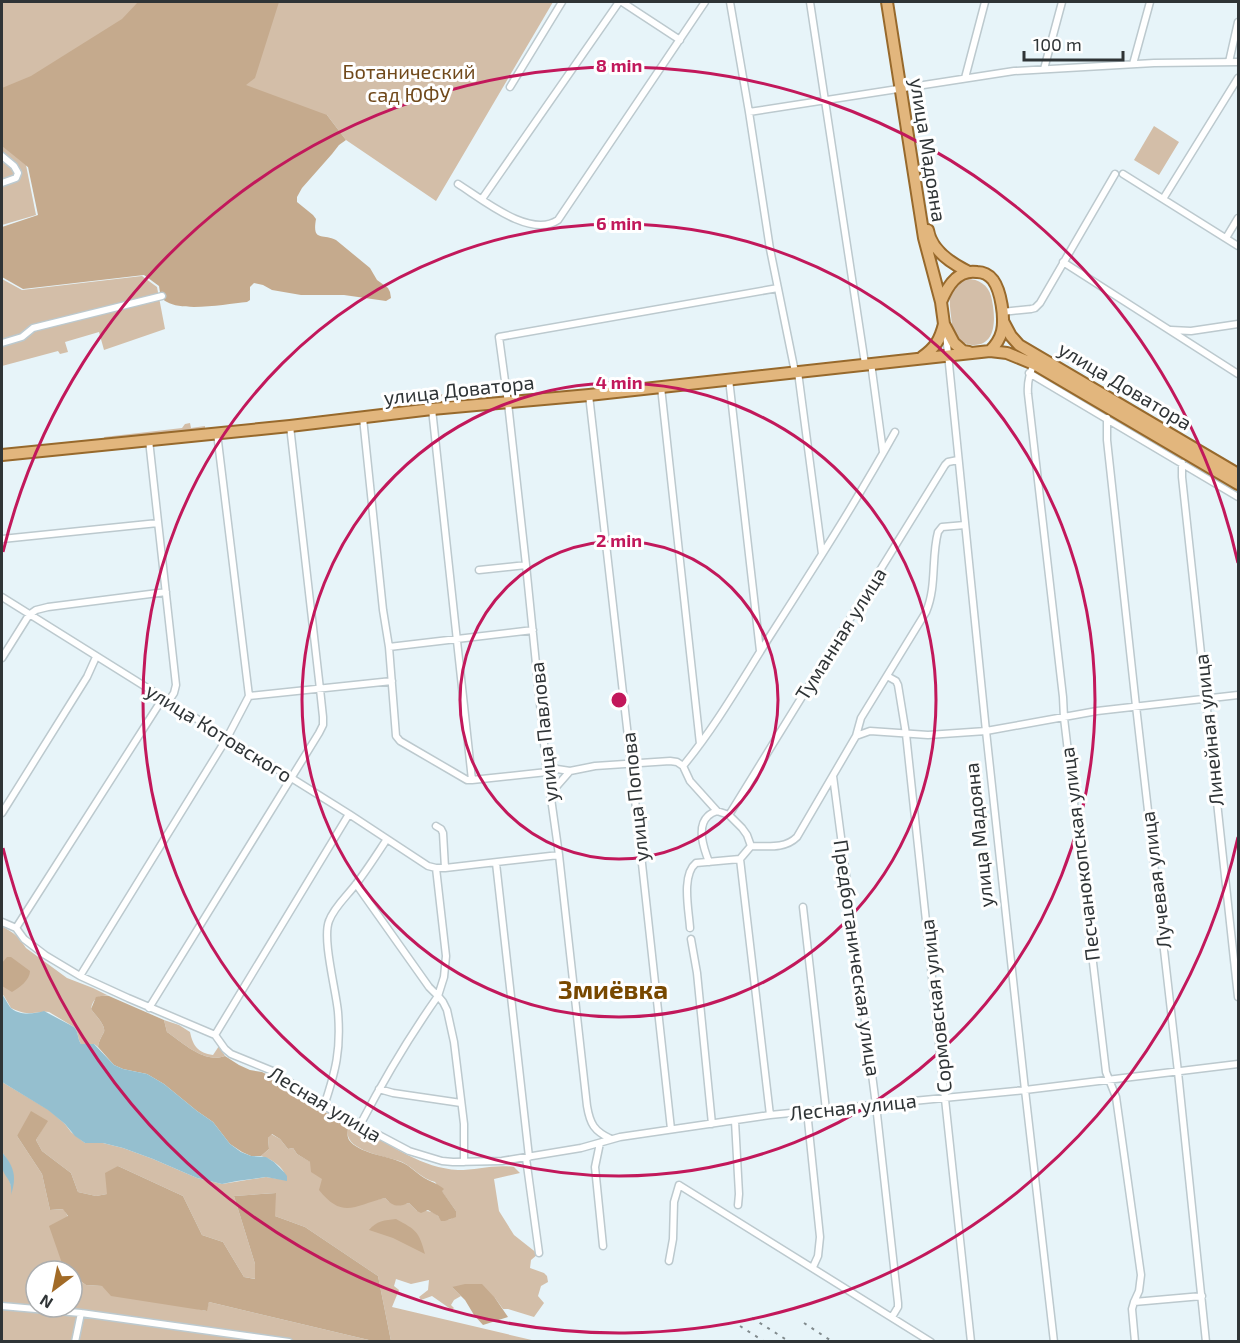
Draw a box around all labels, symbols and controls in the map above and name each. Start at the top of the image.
scale bar [1024,24,1123,62]
text: 100 m [1033,33,1082,55]
text: 8 min [596,54,642,76]
park label: Ботанический сад ЮФУ [343,59,475,106]
street label: улица Мадояна [905,76,952,224]
text: 6 min [596,212,642,234]
street label: улица Доватора [1054,336,1197,435]
street label: улица Доватора [382,369,536,410]
text: 4 min [596,371,643,393]
text: 2 min [596,529,642,551]
street label: Туманная улица [790,563,892,705]
street label: Линейная улица [1188,653,1229,807]
street label: улица Павлова [524,661,563,803]
street label: улица Котовского [141,677,297,788]
centre of rings [609,690,629,710]
street label: улица Попова [615,731,654,863]
street label: Песчанокопская улица [1054,746,1105,962]
street label: улица Мадояна [958,761,999,909]
street label: Лучевая улица [1135,810,1176,950]
street label: Предботаническая улица [829,838,886,1078]
street label: Сормовская улица [914,918,957,1094]
district label: Змиёвка [558,973,668,1004]
street label: Лесная улица [264,1060,386,1147]
street label: Лесная улица [788,1087,918,1126]
north arrow [24,1259,84,1319]
text: N [36,1291,56,1313]

